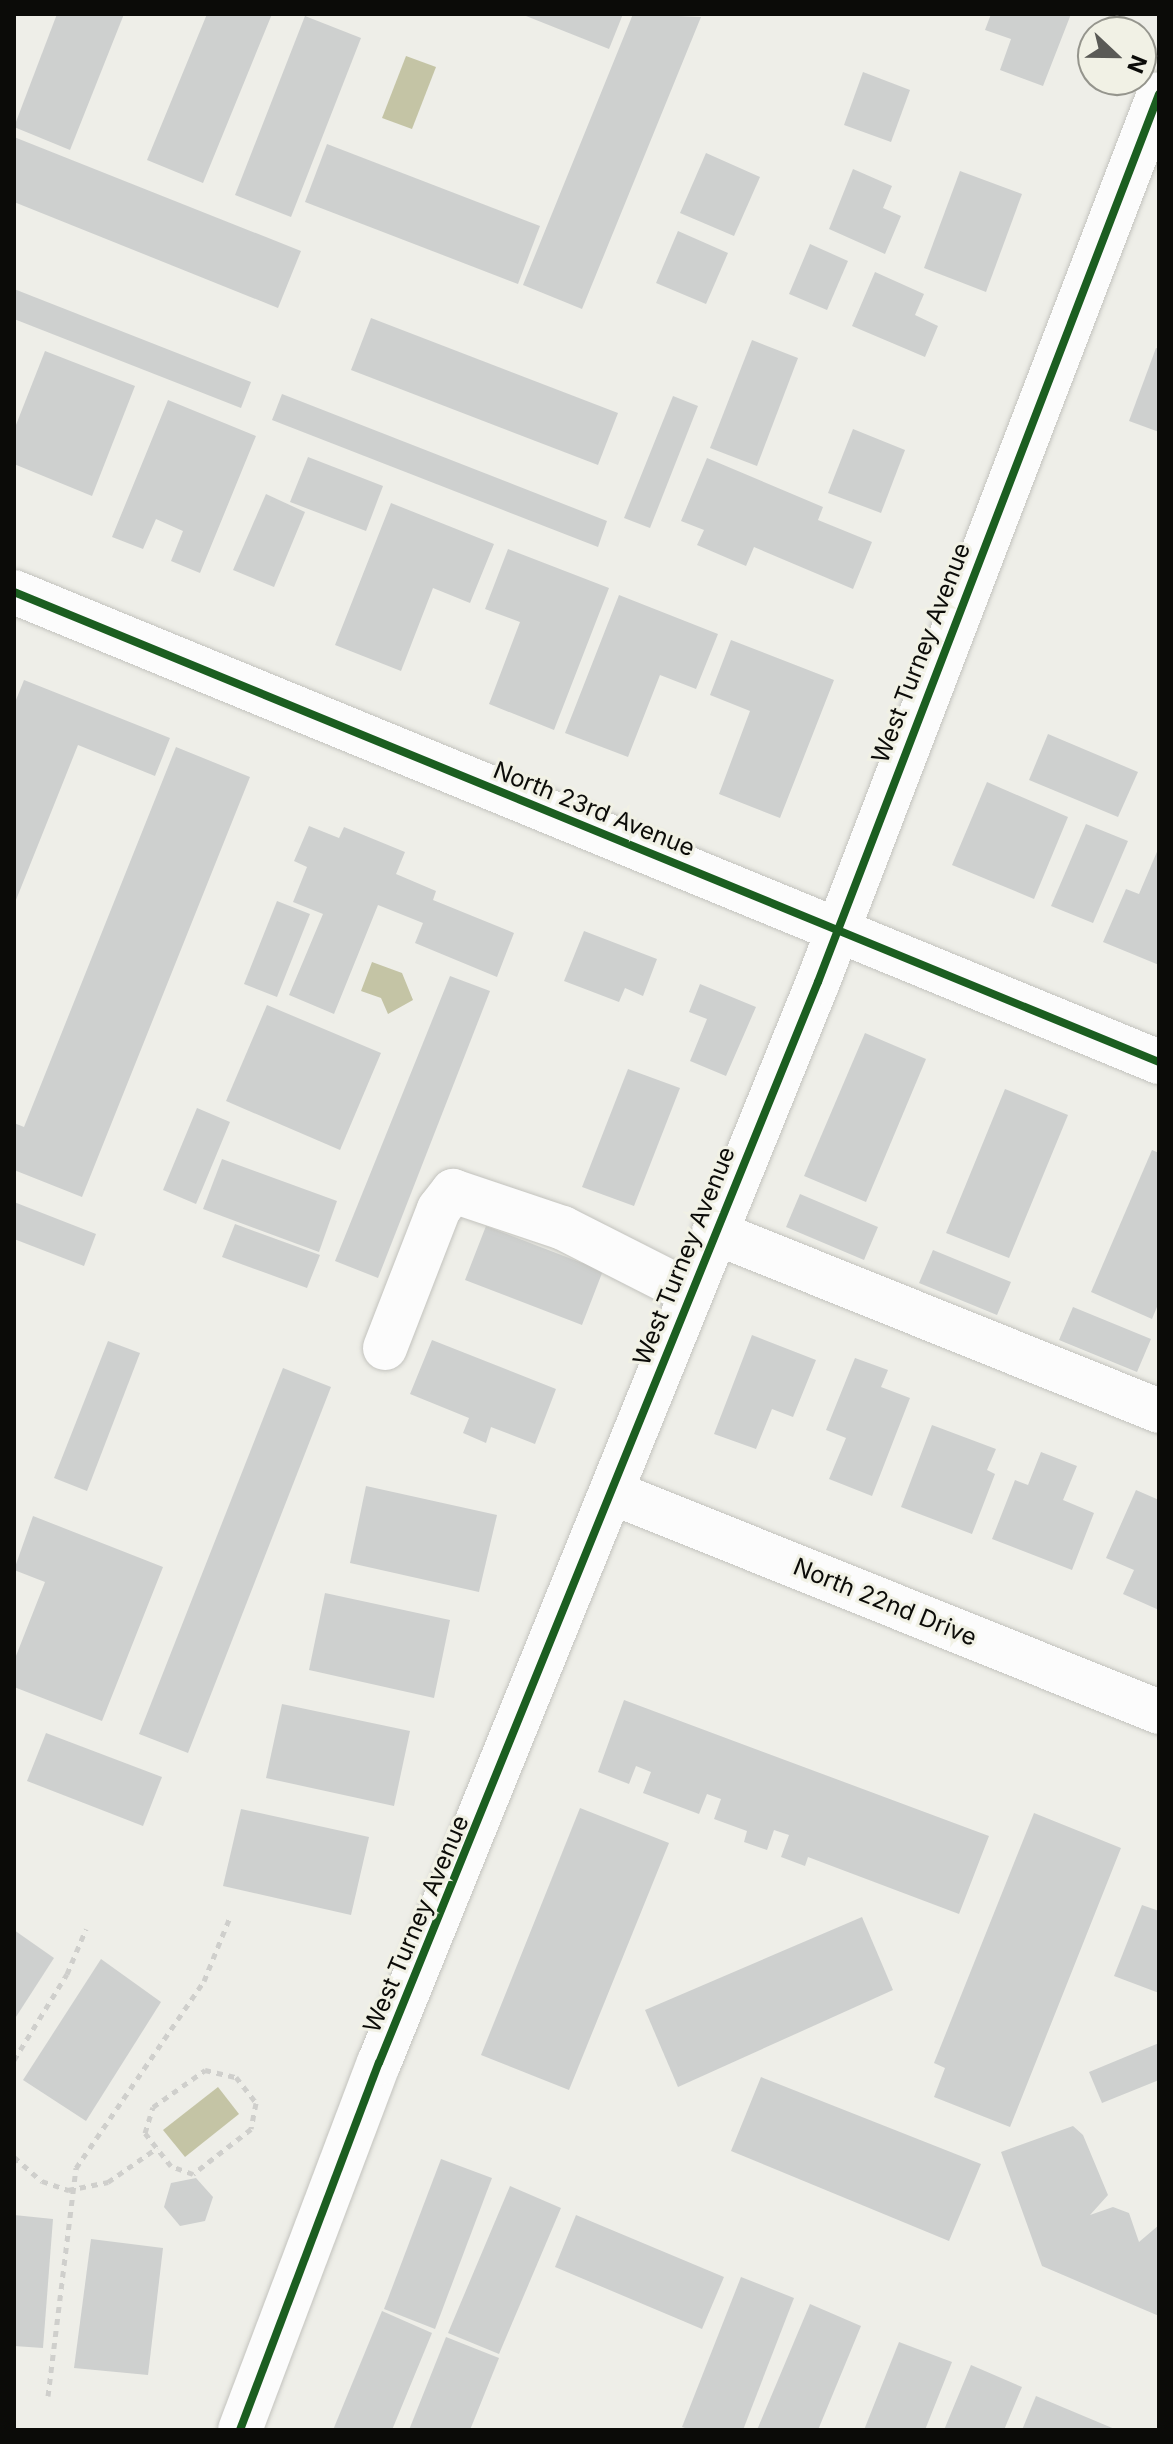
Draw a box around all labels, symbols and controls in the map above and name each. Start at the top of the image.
north arrow [1077,16,1157,96]
text: N [1122,52,1153,77]
street label: West Turney Avenue [866,539,976,767]
street label: North 23rd Avenue [489,755,699,863]
street label: West Turney Avenue [627,1142,741,1370]
street label: North 22nd Drive [789,1552,981,1652]
street label: West Turney Avenue [357,1811,475,2037]

